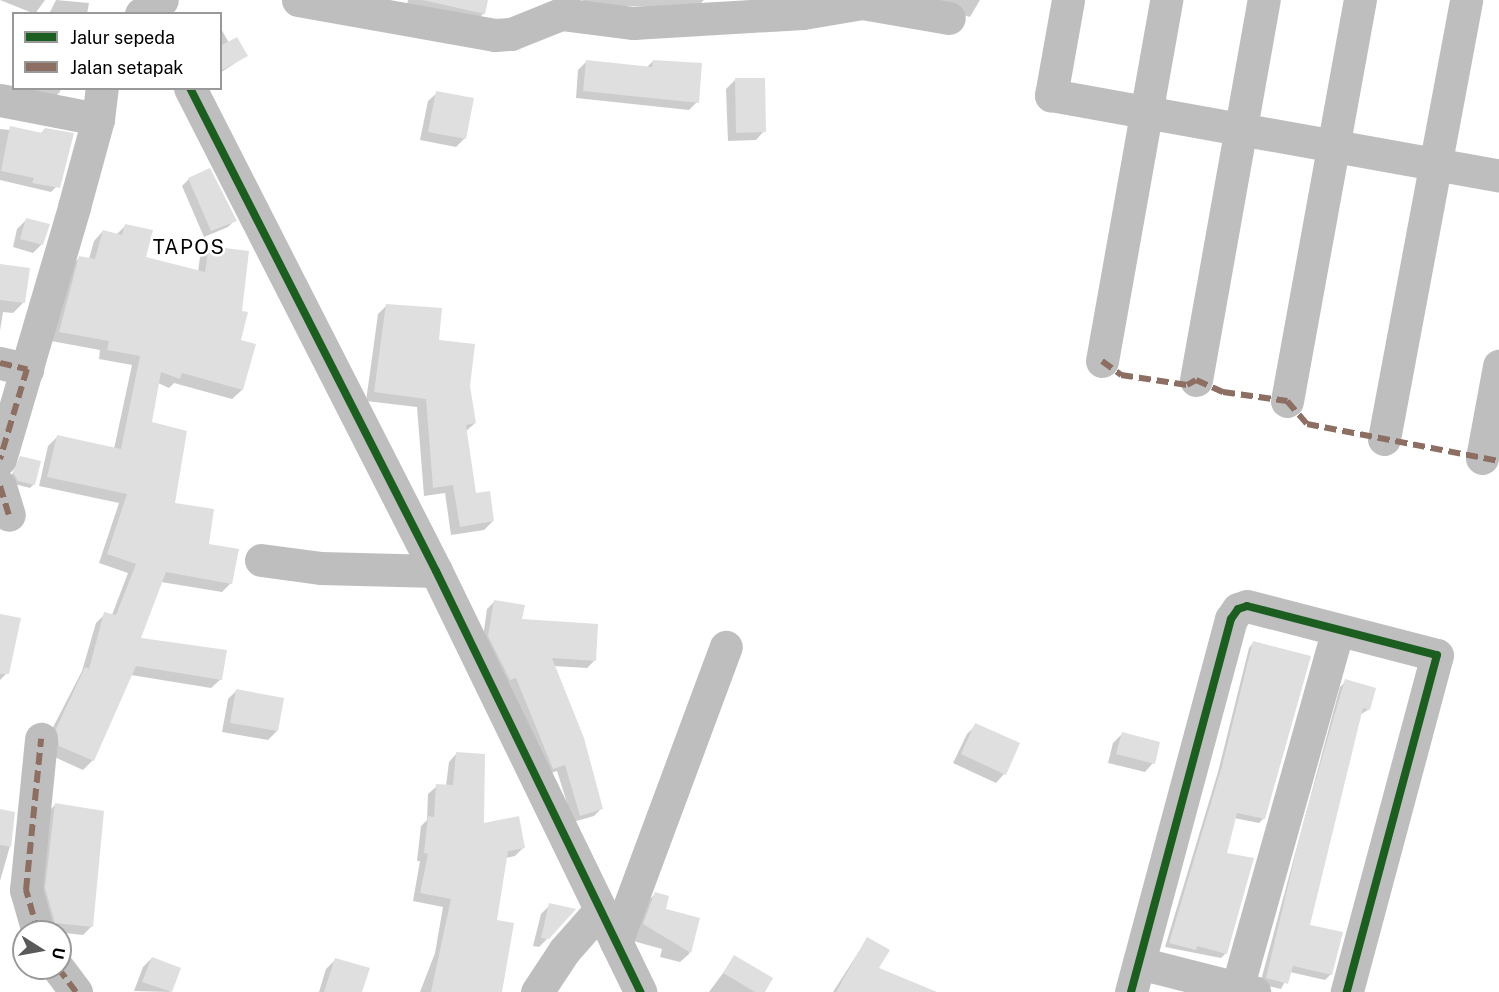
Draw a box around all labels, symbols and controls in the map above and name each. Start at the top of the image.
legend [12,12,222,90]
text: Jalur sepeda [70,27,175,48]
text: Jalan setapak [70,57,183,78]
district label: TAPOS [153,235,225,259]
north arrow [12,920,72,980]
text: U [48,946,69,961]

